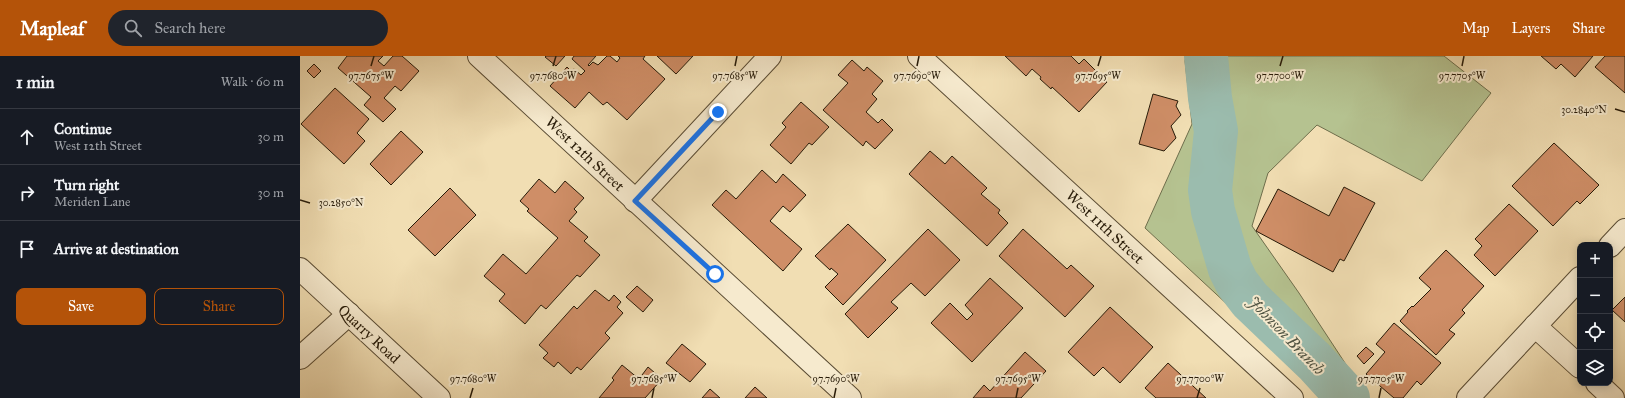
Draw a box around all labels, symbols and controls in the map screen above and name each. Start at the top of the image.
search box [108,10,388,46]
text: Mapleaf [20,17,84,40]
icon: search [122,17,144,39]
text: Search here [154,19,225,37]
text: Map [1462,20,1490,37]
text: Layers [1512,20,1550,37]
text: Share [1572,20,1605,37]
text: 97.7675°W [348,70,394,82]
text: 97.7680°W [530,70,577,82]
text: 97.7685°W [712,70,758,82]
text: 97.7690°W [894,70,941,82]
text: 97.7695°W [1075,70,1121,82]
text: 97.7700°W [1256,70,1304,82]
text: 97.7705°W [1439,70,1486,82]
text: 1 min [16,72,55,93]
text: Walk · 60 m [221,74,284,90]
route end [709,103,727,121]
text: 30.2840°N [1561,104,1607,116]
street label: West 12th Street [542,113,629,196]
text: Continue [54,120,112,138]
icon: ahead [16,126,38,148]
text: 30 m [258,129,284,145]
text: West 12th Street [54,138,142,154]
text: Turn right [54,176,119,194]
icon: right [16,182,38,204]
text: 30 m [258,185,284,201]
street label: West 11th Street [1062,186,1148,268]
text: Meriden Lane [54,194,130,210]
text: 30.2850°N [319,197,364,209]
icon: arrive [16,238,38,260]
text: Arrive at destination [54,240,179,258]
map controls [1577,242,1613,386]
button: + [1577,242,1613,278]
route start [706,265,724,283]
button: − [1577,278,1613,314]
button: Save [16,288,146,325]
button: Share [154,288,284,325]
water label: Johnson Branch [1244,291,1329,379]
street label: Quarry Road [334,301,404,368]
button: locate [1577,314,1613,350]
button: layers [1577,350,1613,386]
text: 97.7680°W [450,373,497,385]
text: 97.7685°W [631,373,677,385]
text: 97.7690°W [813,373,860,385]
text: 97.7695°W [995,373,1041,385]
text: 97.7700°W [1176,373,1224,385]
text: 97.7705°W [1358,373,1405,385]

